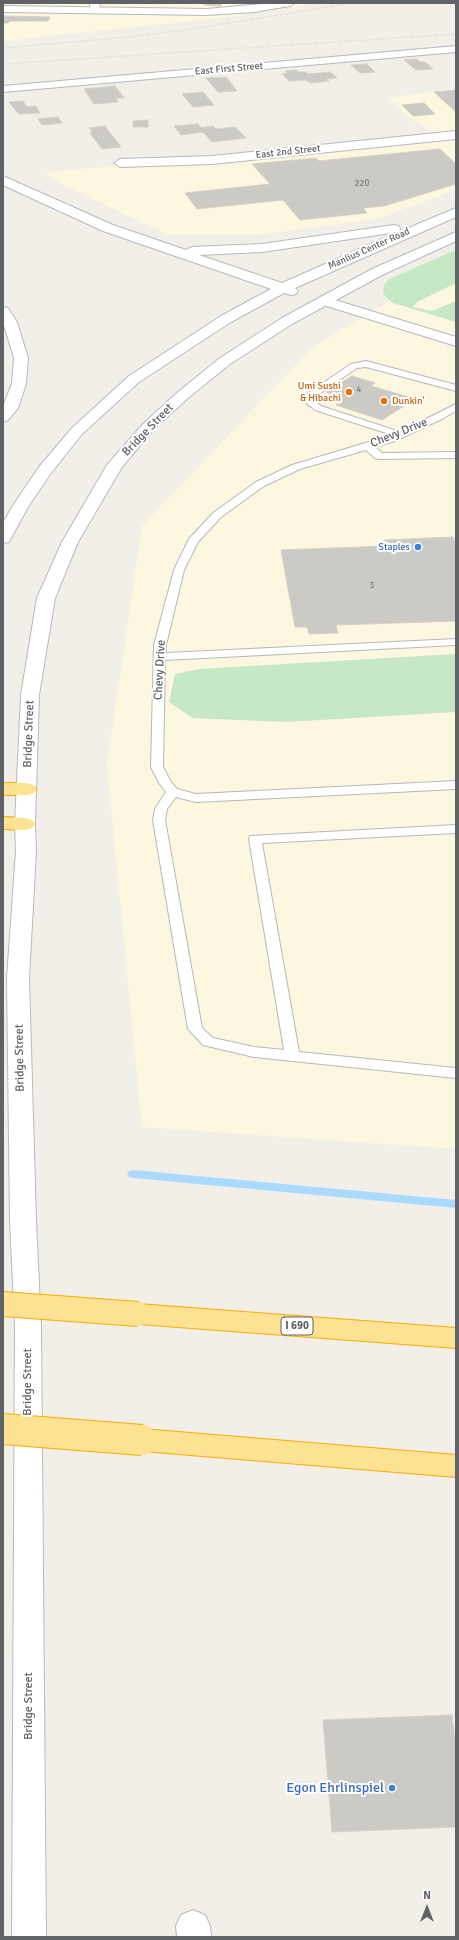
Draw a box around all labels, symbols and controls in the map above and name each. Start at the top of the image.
street label: East First Street [194,60,264,78]
street label: East 2nd Street [255,143,321,161]
house number: 220 [355,179,369,189]
street label: Manlius Center Road [326,226,412,272]
place label: Umi Sushi & Hibachi [298,380,341,404]
house number: 4 [357,385,361,395]
marker: Umi Sushi & Hibachi [344,387,354,397]
place label: Dunkin' [392,395,425,407]
marker: Dunkin' [379,396,389,406]
street label: Bridge Street [119,401,177,459]
street label: Chevy Drive [368,415,430,451]
place label: Staples [378,541,410,553]
marker: Staples [413,542,423,552]
house number: 3 [370,581,374,591]
street label: Chevy Drive [151,640,169,700]
street label: Bridge Street [21,700,37,768]
street label: Bridge Street [12,1024,28,1092]
road number: I 690 [281,1317,313,1335]
street label: Bridge Street [21,1348,35,1416]
street label: Bridge Street [22,1672,36,1740]
place label: Egon Ehrlinspiel [286,1780,384,1796]
marker: Egon Ehrlinspiel [387,1783,397,1793]
north arrow [407,1888,447,1928]
text: N [423,1889,431,1902]

